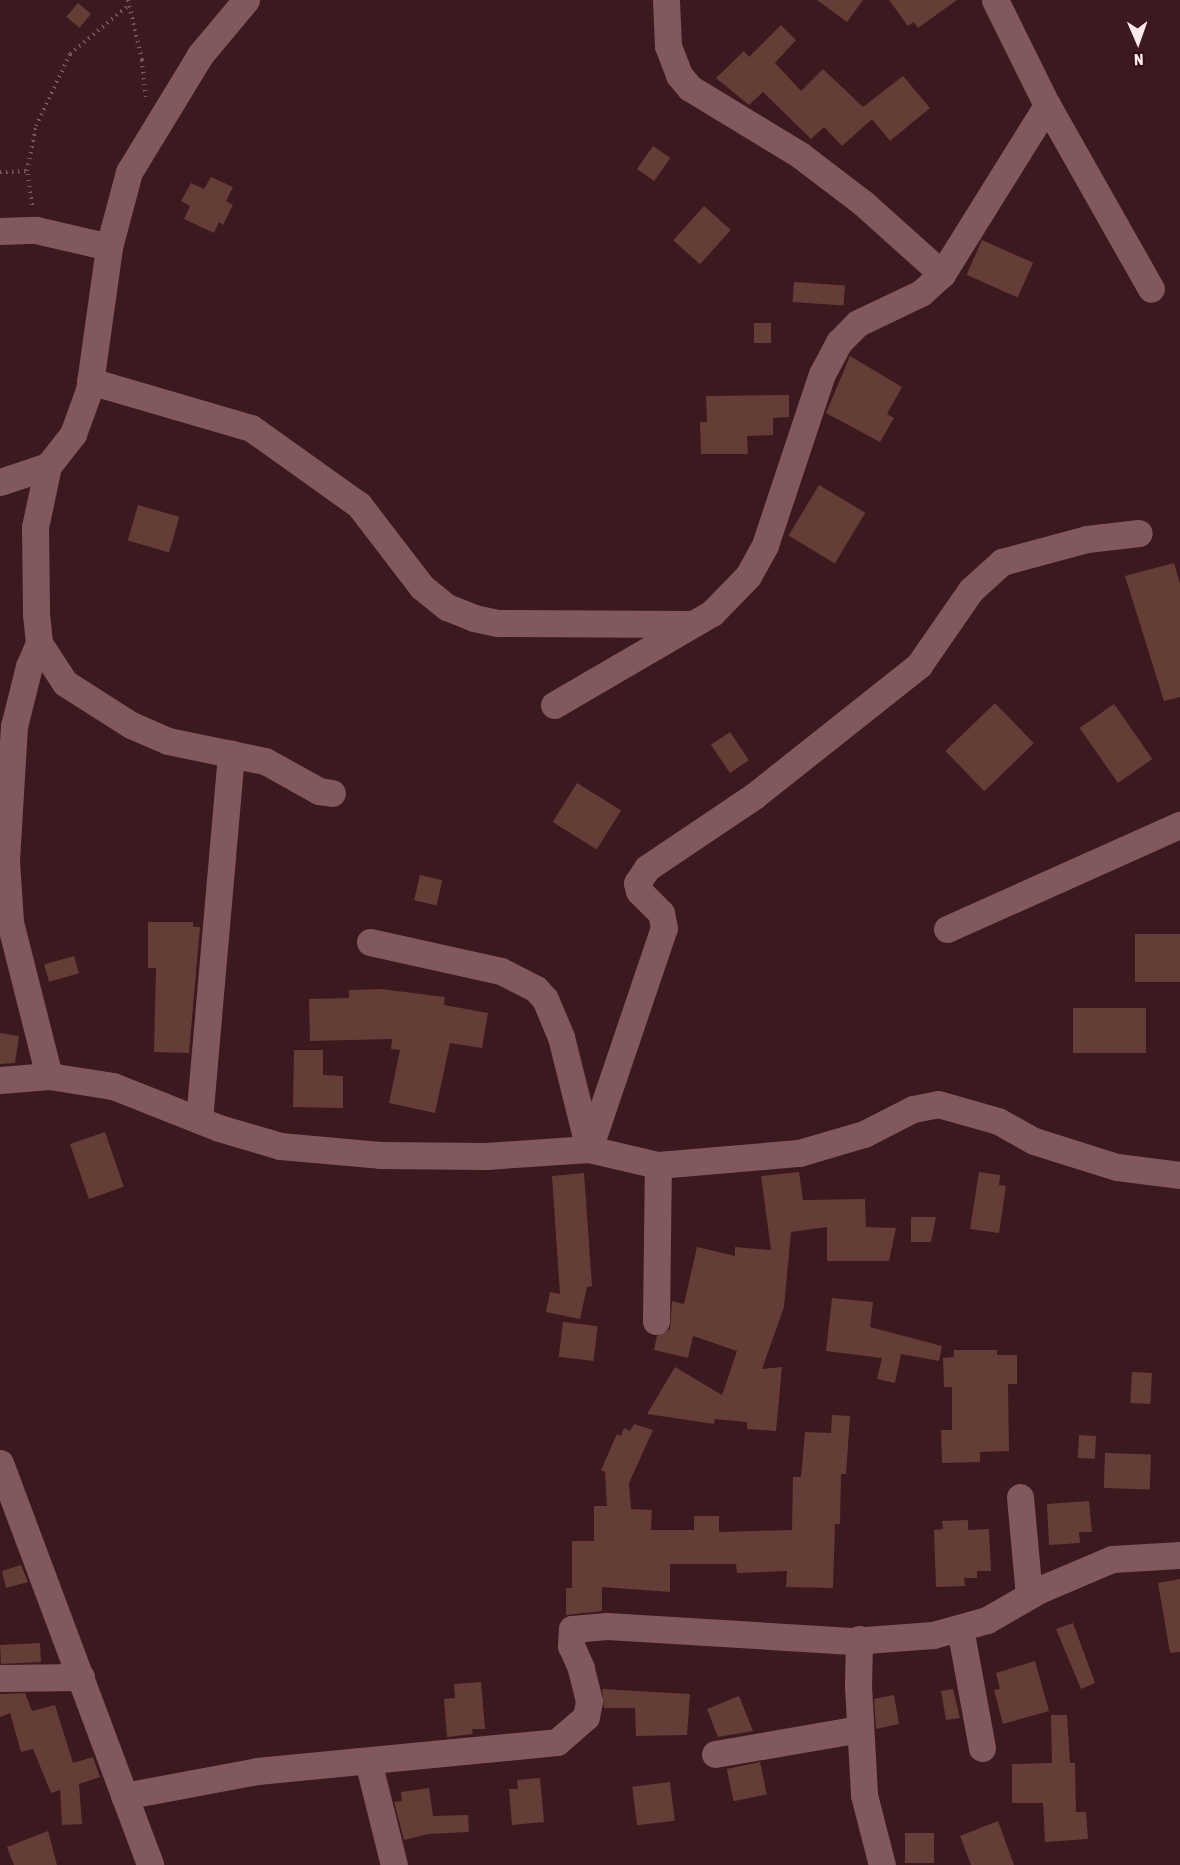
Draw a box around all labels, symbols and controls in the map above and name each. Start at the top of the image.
north arrow [1108,12,1168,72]
text: N [1134,51,1144,69]

